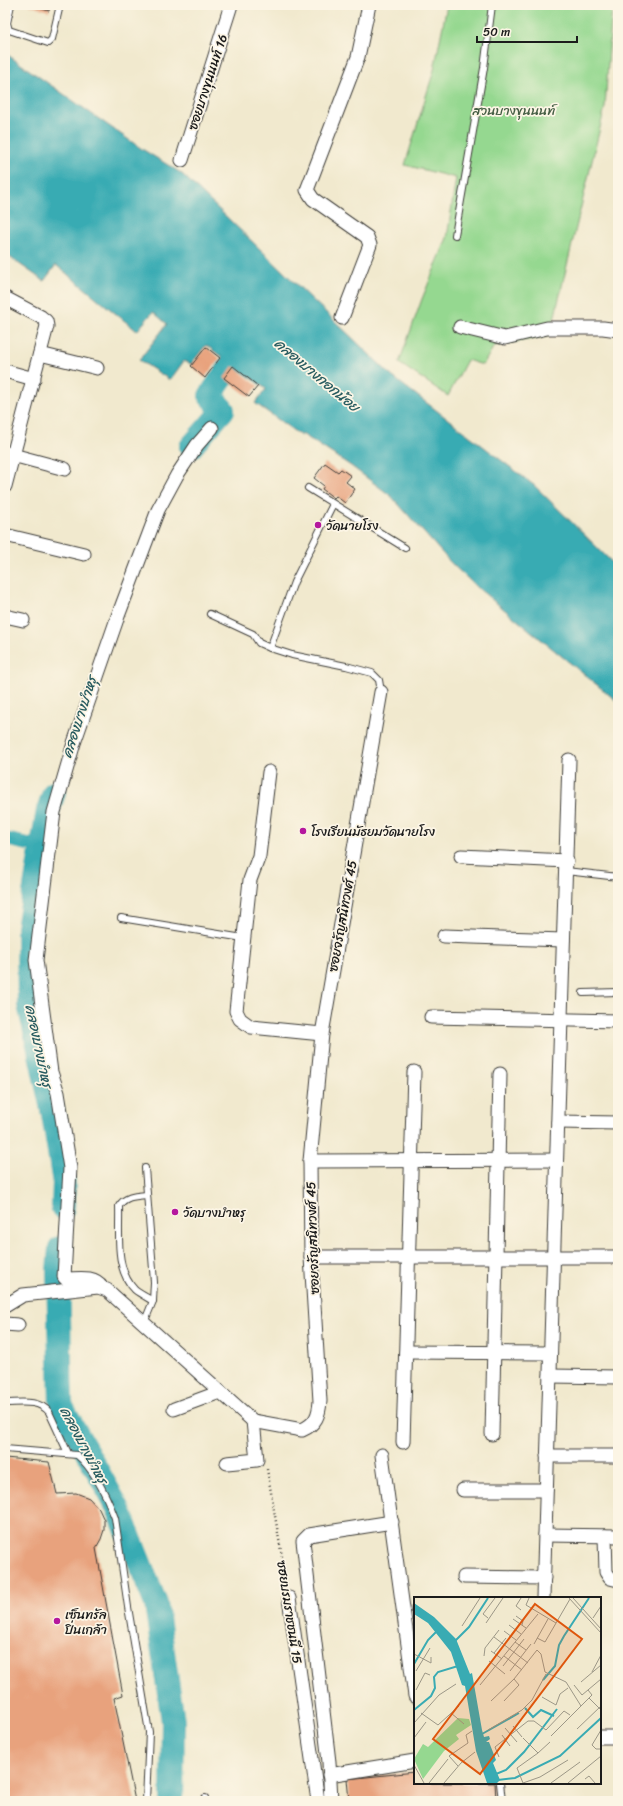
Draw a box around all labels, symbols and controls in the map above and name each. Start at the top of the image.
scale bar [477,18,577,44]
text: 50 m [483,21,510,43]
street label: ซอยบางขุนนนท์ 16 [181,31,234,133]
park label: สวนบางขุนนนท์ [472,99,558,122]
water label: คลองบางกอกน้อย [268,332,366,420]
place label: วัดนายโรง [326,514,378,537]
marker: วัดนายโรง [313,520,323,530]
water label: คลองบางบำหรุ [55,670,105,761]
place label: โรงเรียนมัธยมวัดนายโรง [311,820,435,843]
marker: โรงเรียนมัธยมวัดนายโรง [298,826,308,836]
street label: ซอยจรัญสนิทวงศ์ 45 [321,858,364,974]
water label: คลองบางบำหรุ [17,1002,60,1093]
street label: ซอยจรัญสนิทวงศ์ 45 [299,1181,326,1295]
place label: วัดบางบำหรุ [183,1201,247,1224]
marker: วัดบางบำหรุ [170,1207,180,1217]
water label: คลองบางบำหรุ [53,1402,116,1491]
street label: ซฮยบรมราชชนนี 15 [270,1559,309,1666]
inset map [414,1597,601,1784]
place label: เซ็นทรัล ปิ่นเกล้า [65,1603,107,1641]
marker: เซ็นทรัล ปิ่นเกล้า [52,1616,62,1626]

